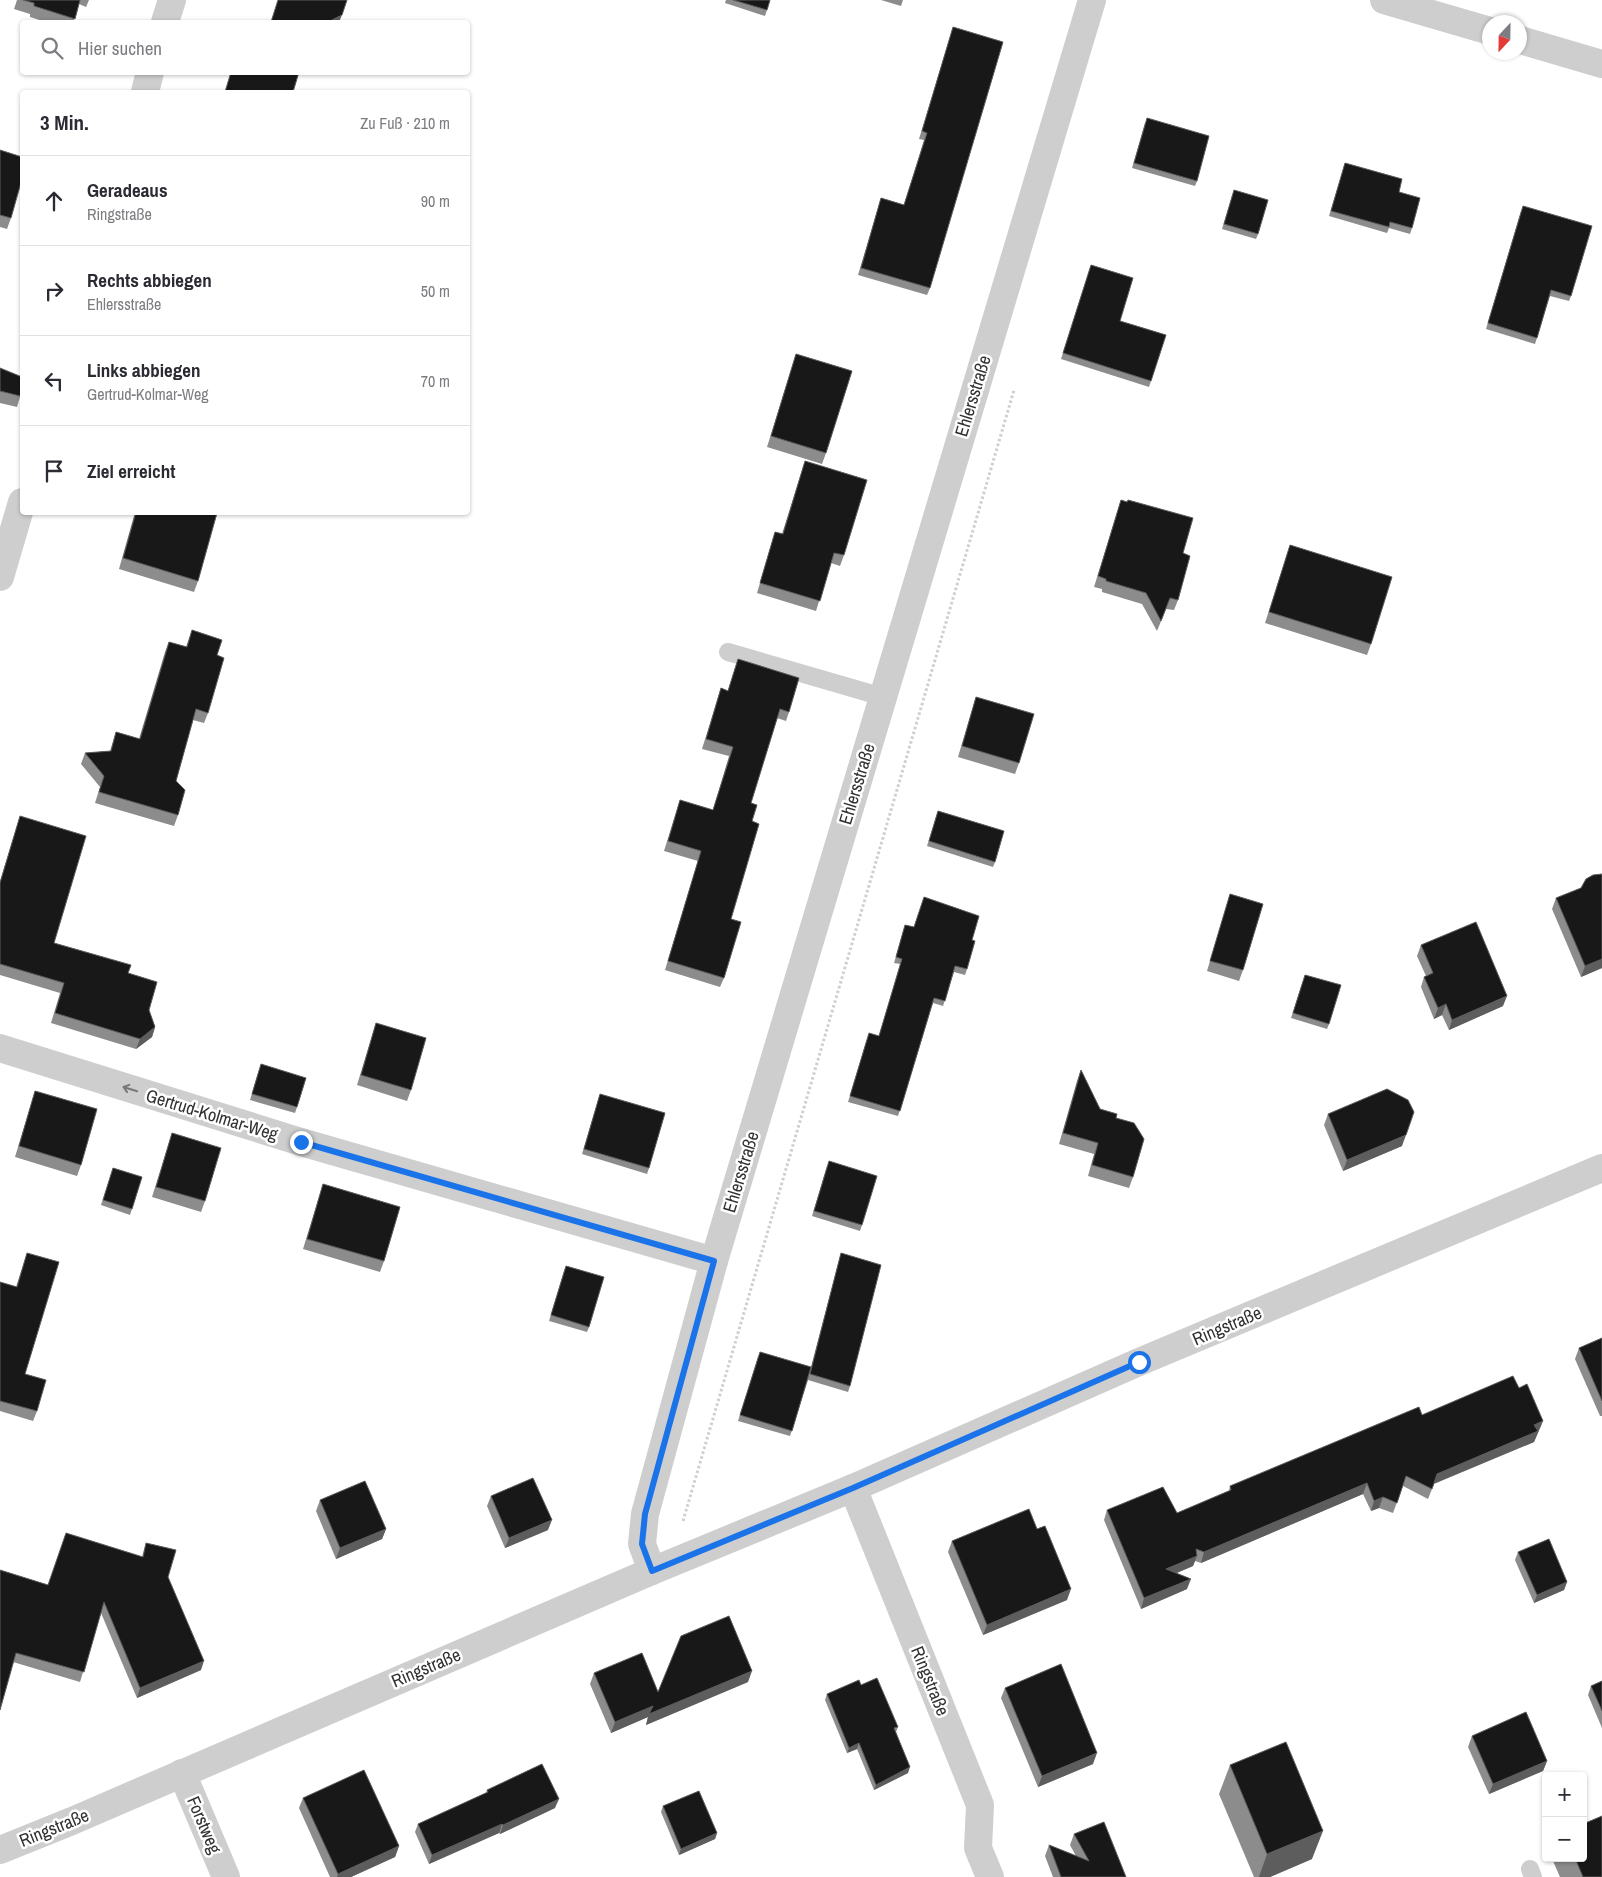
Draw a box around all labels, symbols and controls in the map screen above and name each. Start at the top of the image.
north arrow [1482,15,1527,60]
search box [20,20,470,75]
icon: search [38,34,66,62]
text: Hier suchen [78,35,162,61]
text: 3 Min. [40,108,89,137]
text: Zu Fuß · 210 m [360,112,450,134]
text: Geradeaus [87,177,168,203]
icon: ahead [40,187,68,215]
text: 90 m [421,190,450,212]
text: Ringstraße [87,203,152,225]
text: Rechts abbiegen [87,267,212,293]
icon: right [40,277,68,305]
text: 50 m [421,280,450,302]
text: Ehlersstraße [87,293,161,315]
street label: Ehlersstraße [948,352,997,440]
text: Links abbiegen [87,357,200,383]
icon: left [40,367,68,395]
text: 70 m [421,370,450,392]
text: Gertrud-Kolmar-Weg [87,383,209,405]
icon: arrive [40,457,68,485]
text: Ziel erreicht [87,458,175,484]
street label: Ehlersstraße [832,740,881,828]
street label: Gertrud-Kolmar-Weg [143,1083,282,1147]
one-way arrow [123,1084,139,1093]
street label: Ehlersstraße [716,1128,765,1216]
route end [290,1131,313,1154]
street label: Ringstraße [1188,1300,1265,1351]
route start [1128,1351,1151,1374]
street label: Ringstraße [387,1642,464,1693]
street label: Ringstraße [905,1642,956,1719]
map controls [1542,1772,1587,1862]
button: + [1542,1772,1587,1817]
street label: Forstweg [181,1792,228,1858]
street label: Ringstraße [15,1802,92,1853]
button: − [1542,1817,1587,1862]

